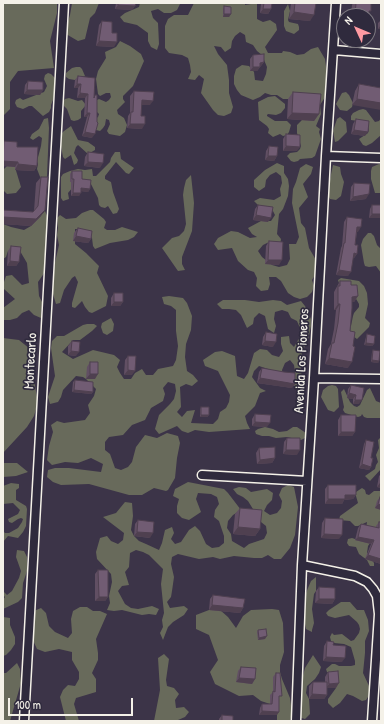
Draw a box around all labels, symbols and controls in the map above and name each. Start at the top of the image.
north arrow [336,8,376,48]
text: N [341,13,355,27]
street label: Avenida Los Pioneros [291,308,313,414]
street label: Montecarlo [21,332,41,390]
scale bar [10,690,135,716]
text: 100 m [15,696,41,713]

